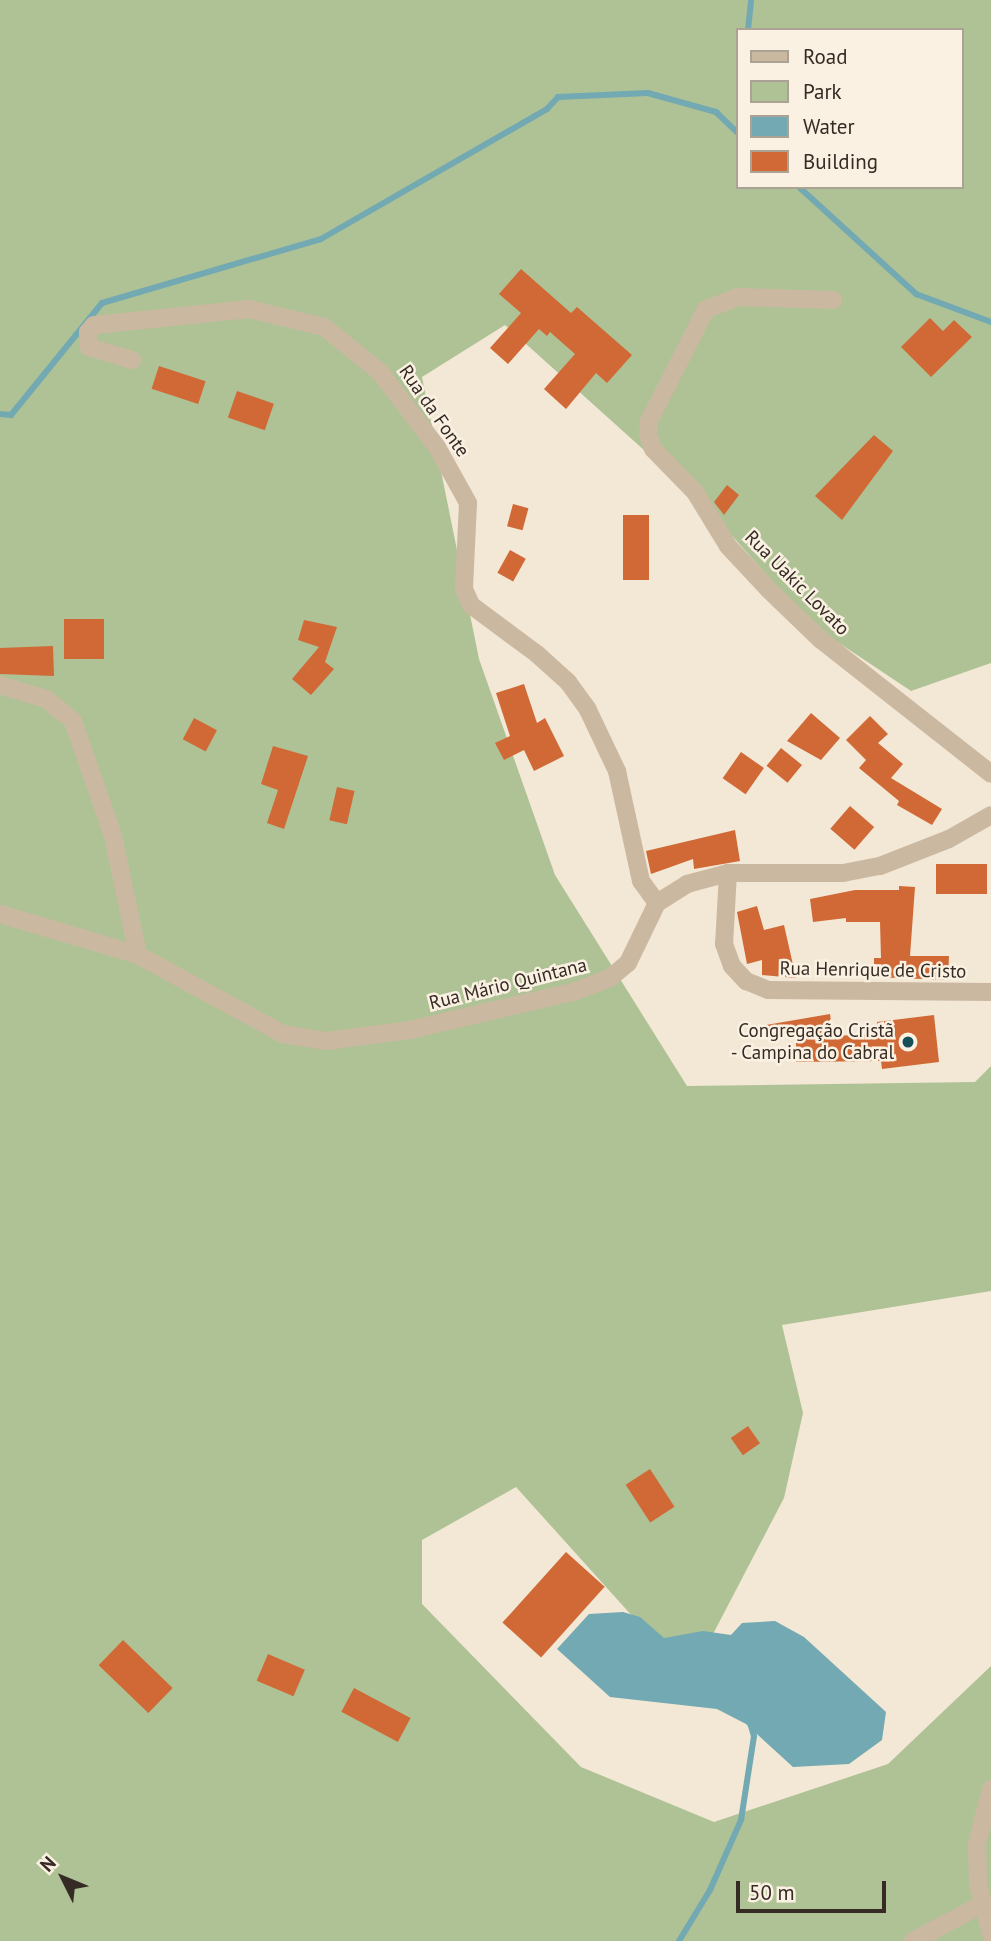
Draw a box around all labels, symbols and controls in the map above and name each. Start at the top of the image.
legend [736,28,963,189]
text: Road [803,43,847,70]
text: Park [803,78,842,105]
text: Water [803,113,855,140]
text: Building [803,148,878,175]
street label: Rua da Fonte [394,361,474,461]
street label: Rua Uakic Lovato [740,526,854,640]
street label: Rua Mário Quintana [427,953,589,1015]
street label: Rua Henrique de Cristo [779,957,967,983]
place label: Congregação Cristã - Campina do Cabral [729,1020,894,1064]
marker: Congregação Cristã - Campina do Cabral [900,1034,916,1050]
north arrow [28,1843,98,1913]
text: N [35,1851,61,1876]
scale bar [739,1868,890,1912]
text: 50 m [749,1879,795,1906]

